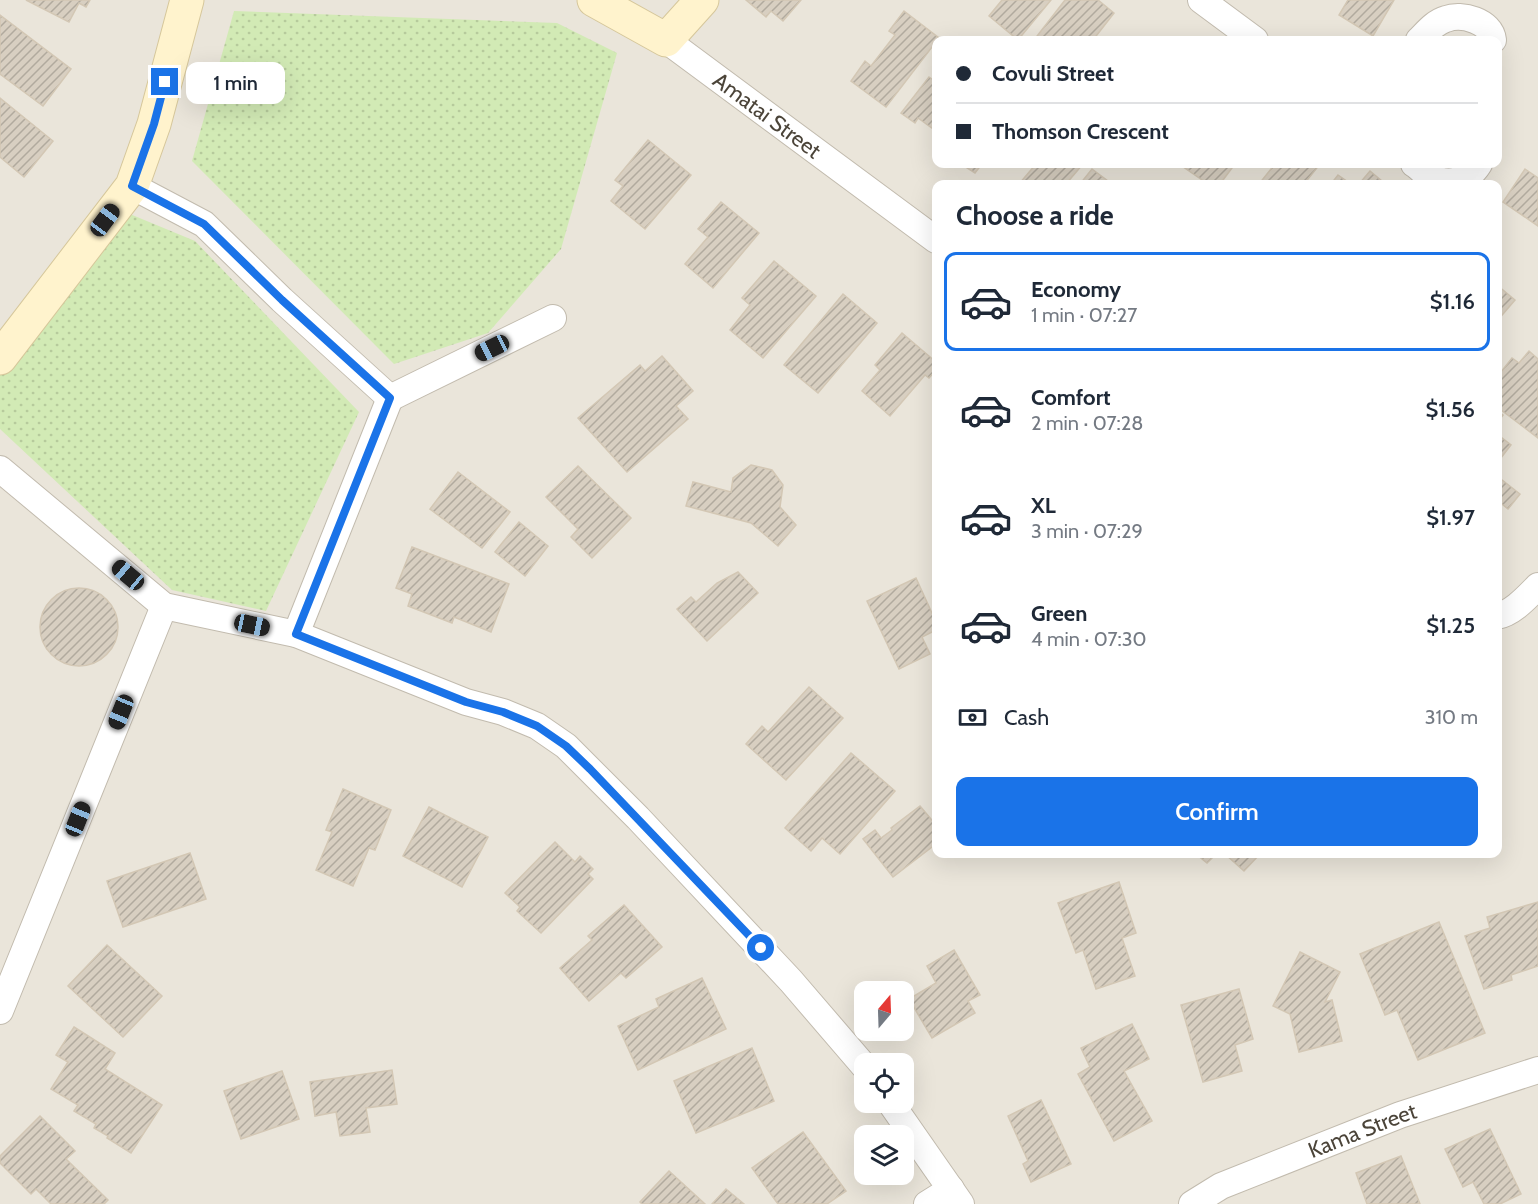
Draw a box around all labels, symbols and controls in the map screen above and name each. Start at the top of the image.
text: Covuli Street [992,60,1114,87]
callout: 1 min [186,61,285,103]
street label: Amatai Street [708,67,827,165]
route end [151,68,178,95]
text: 1 min [213,71,258,95]
text: Thomson Crescent [992,118,1169,145]
text: Choose a ride [956,199,1114,232]
car [87,200,123,240]
icon: car [959,275,1013,329]
text: Economy [1031,276,1121,303]
text: $1.16 [1430,288,1475,315]
text: 1 min · 07:27 [1031,303,1137,327]
car [472,332,512,364]
icon: car [959,383,1013,437]
text: Comfort [1031,384,1110,411]
text: $1.56 [1425,396,1475,423]
text: 2 min · 07:28 [1031,411,1143,435]
icon: car [959,491,1013,545]
text: XL [1031,492,1056,519]
text: $1.97 [1426,504,1475,531]
text: 3 min · 07:29 [1031,519,1143,543]
car [108,557,148,593]
icon: car [959,599,1013,653]
text: Green [1031,600,1087,627]
car [233,612,271,638]
text: $1.25 [1426,612,1475,639]
text: 4 min · 07:30 [1031,627,1147,651]
car [106,692,136,732]
icon: cash [956,701,989,734]
text: Cash [1004,704,1049,731]
text: 310 m [1425,705,1478,729]
button: Confirm [956,777,1478,846]
car [63,799,93,839]
route start [747,934,774,961]
north arrow [854,981,914,1041]
map controls [854,981,914,1185]
button: locate [854,1053,914,1113]
street label: Kama Street [1304,1097,1421,1164]
button: layers [854,1125,914,1185]

